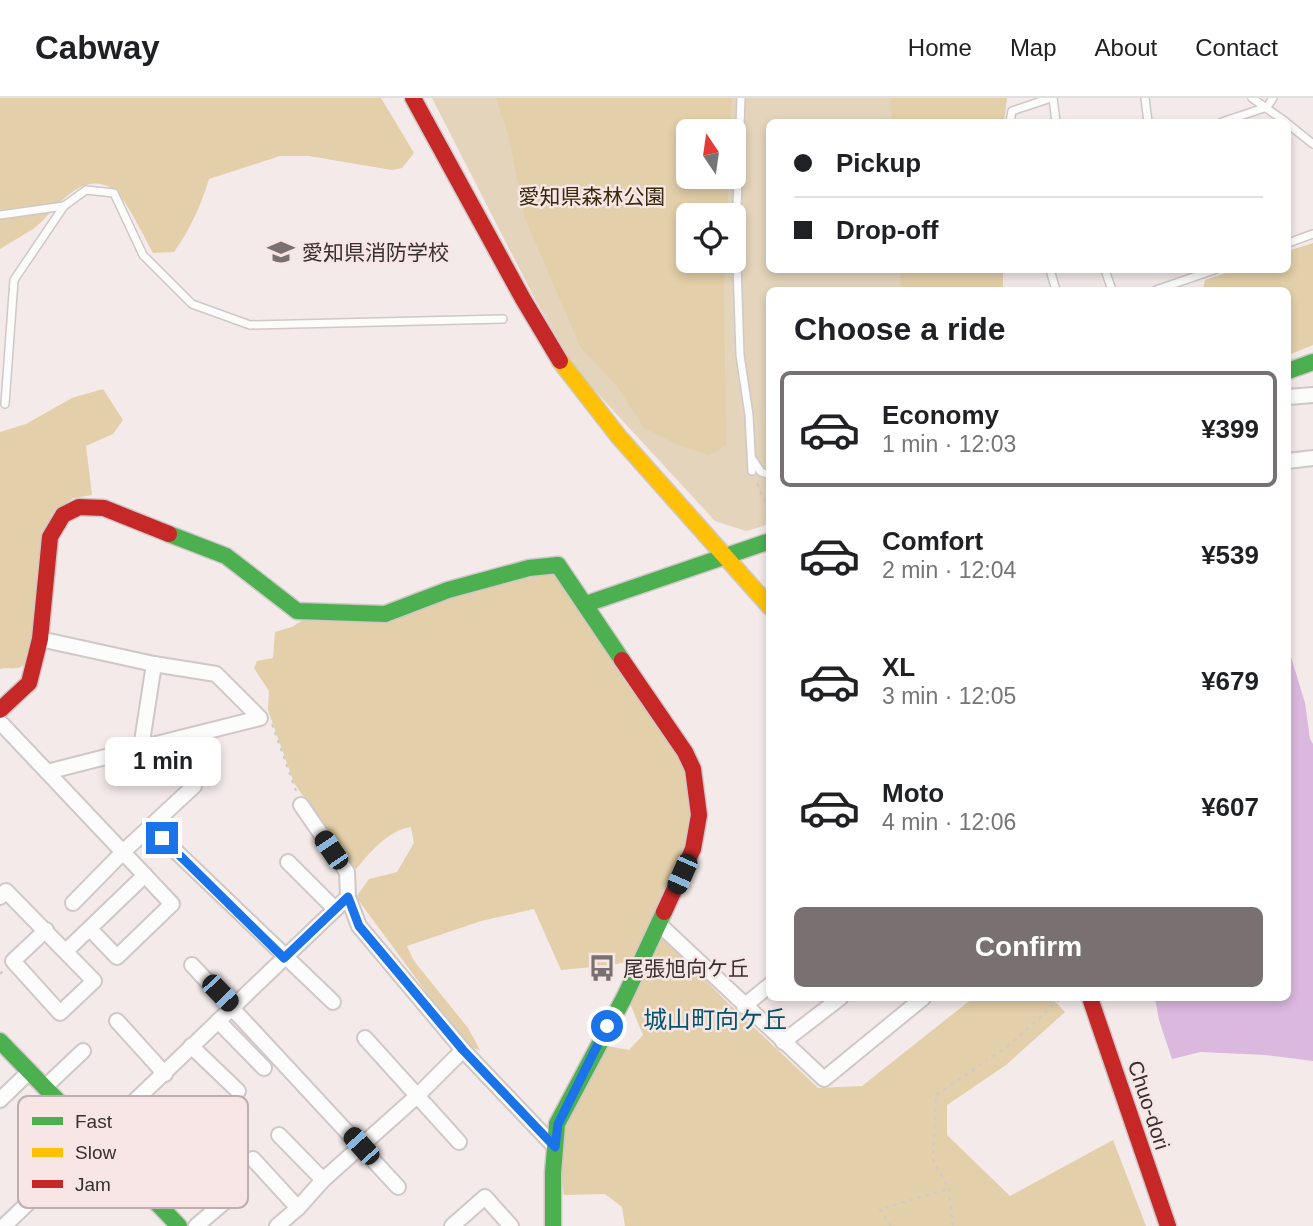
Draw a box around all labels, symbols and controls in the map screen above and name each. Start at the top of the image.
text: Cabway [35,29,160,66]
text: Home [908,34,972,61]
text: Map [1010,34,1057,61]
text: About [1095,34,1157,61]
text: Contact [1195,34,1278,61]
north arrow [676,119,746,189]
map controls [676,119,746,273]
text: Pickup [836,148,921,178]
park label: 愛知県森林公園 [519,185,666,208]
button: locate [676,203,746,273]
text: Drop-off [836,215,939,245]
school or university icon: 愛知県消防学校 [266,237,296,267]
place label: 愛知県消防学校 [302,241,449,264]
text: Choose a ride [794,311,1006,347]
icon: car [798,398,861,461]
text: Economy [882,400,999,430]
text: ¥399 [1201,414,1259,444]
text: 1 min · 12:03 [882,431,1016,457]
icon: car [798,524,861,587]
text: Comfort [882,526,983,556]
text: ¥539 [1201,540,1259,570]
text: 2 min · 12:04 [882,557,1016,583]
icon: car [798,650,861,713]
text: XL [882,652,915,682]
text: ¥679 [1201,666,1259,696]
text: 3 min · 12:05 [882,683,1016,709]
callout: 1 min [104,736,220,786]
text: 1 min [133,748,193,774]
icon: car [798,776,861,839]
text: Moto [882,778,944,808]
text: ¥607 [1201,792,1259,822]
text: 4 min · 12:06 [882,809,1016,835]
route end [146,822,178,854]
car [311,827,352,873]
car [664,851,701,897]
button: Confirm [794,907,1263,987]
bus stop icon: 尾張旭向ケ丘 [587,953,617,983]
place label: 尾張旭向ケ丘 [623,957,749,980]
car [198,971,243,1015]
district label: 城山町向ケ丘 [643,1006,787,1033]
route start [591,1010,623,1042]
street label: Chuo-dori [1124,1058,1174,1152]
legend [18,1096,248,1208]
text: Fast [75,1111,113,1132]
car [340,1123,383,1169]
text: Slow [75,1142,116,1163]
text: Jam [75,1174,111,1195]

